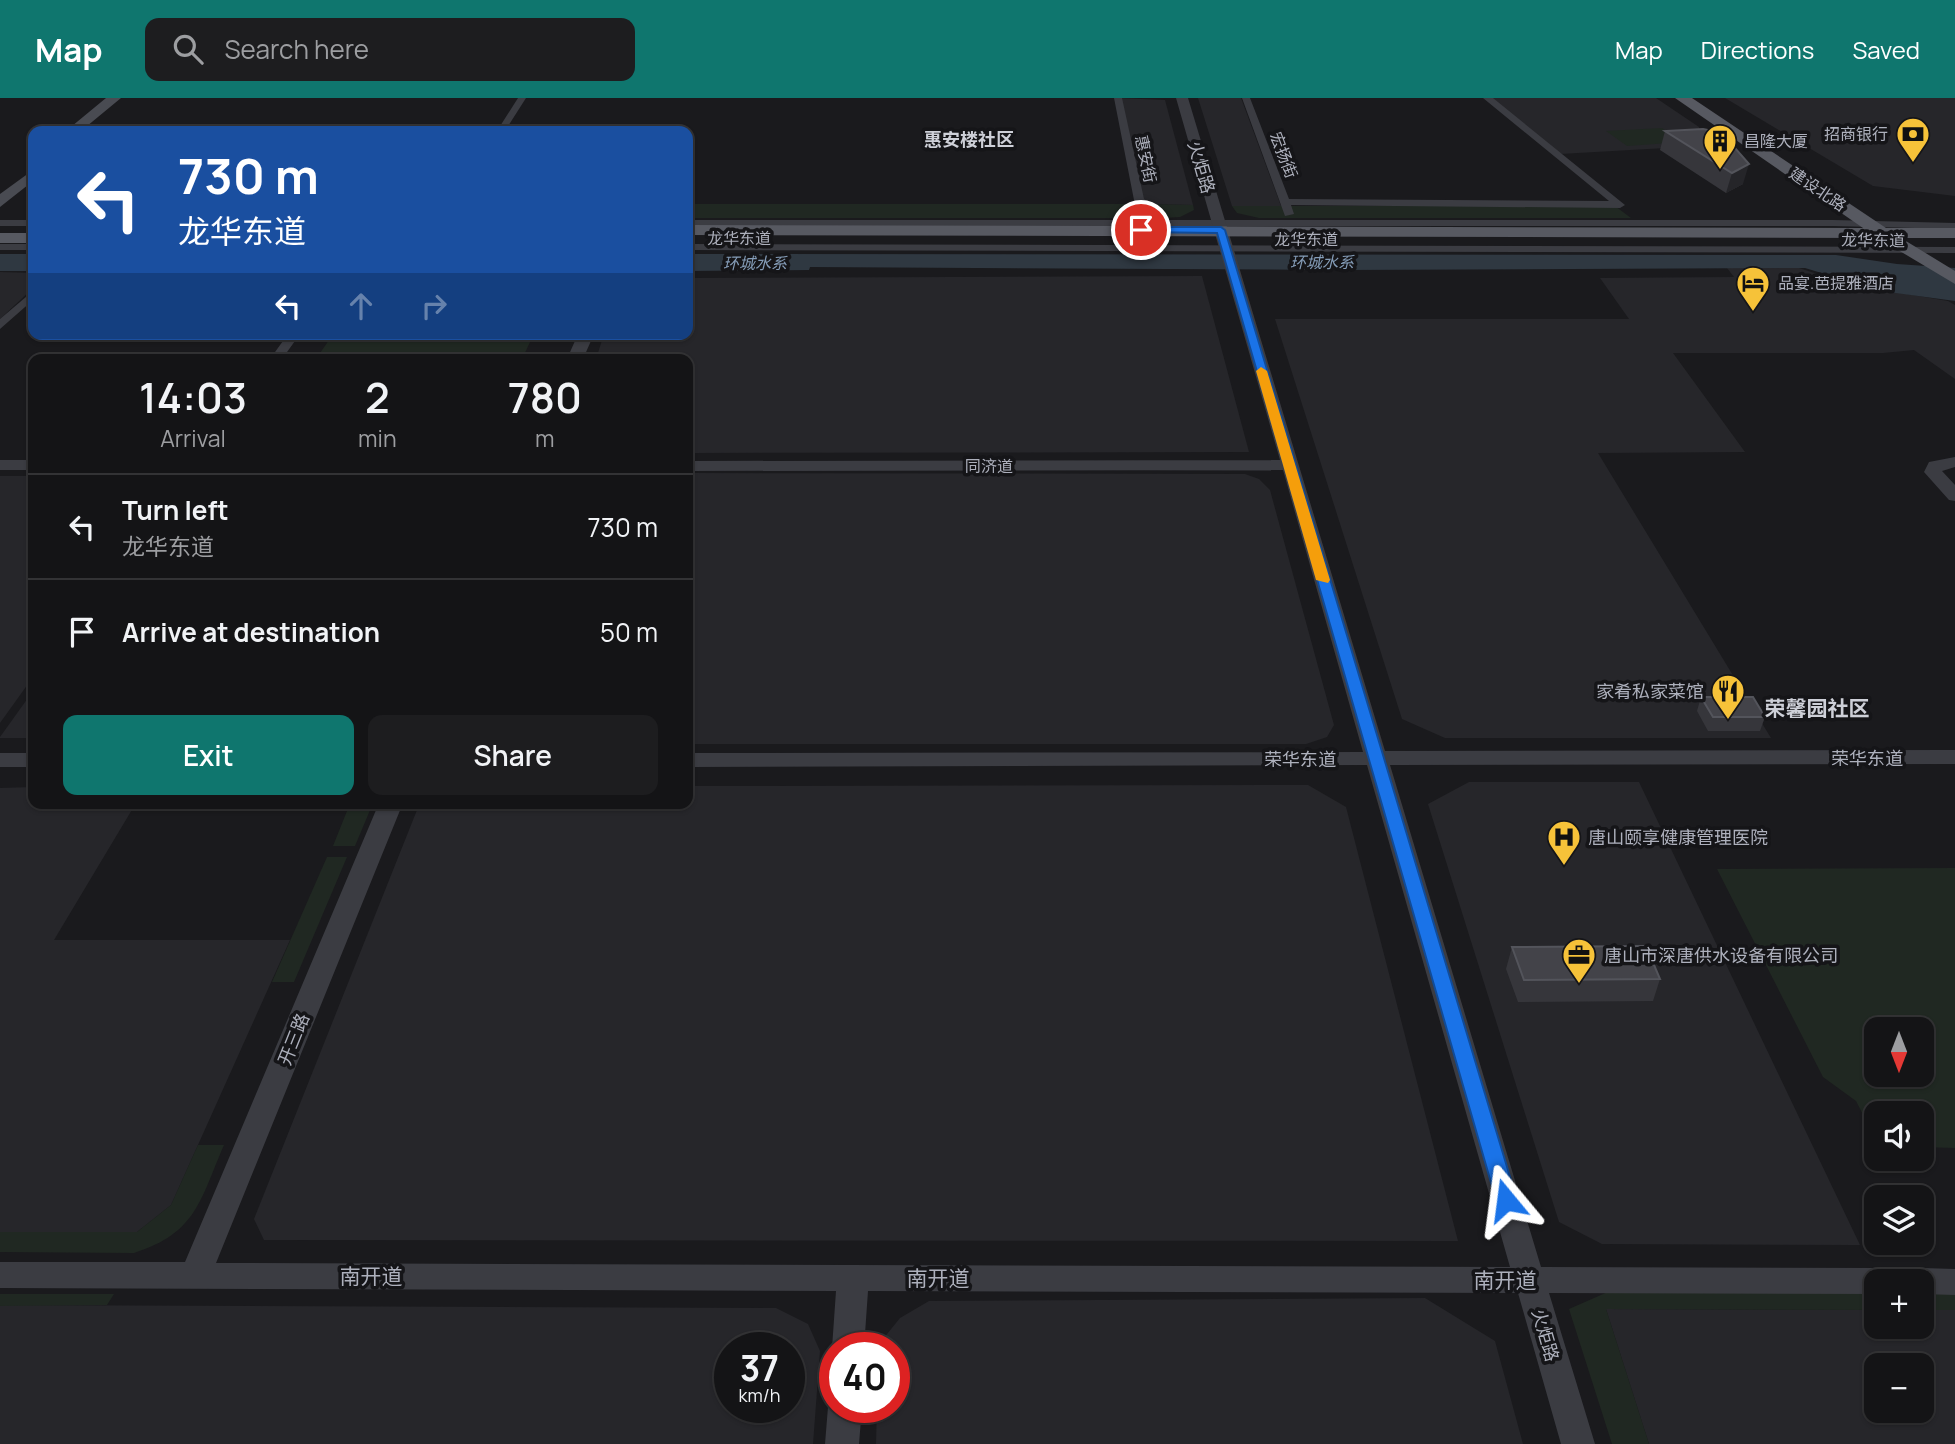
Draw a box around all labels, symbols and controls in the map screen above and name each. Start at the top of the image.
search box [145,18,635,81]
text: Map [35,27,103,72]
icon: search [169,30,207,68]
text: Search here [225,31,369,67]
text: Map [1615,33,1663,66]
text: Directions [1701,33,1814,66]
text: Saved [1852,33,1920,66]
bank icon: 招商银行 [1894,115,1932,164]
building icon: 昌隆大厦 [1701,122,1739,171]
place label: 招商银行 [1824,123,1888,145]
district label: 惠安楼社区 [924,127,1014,151]
street label: 宏扬街 [1265,129,1303,181]
place label: 昌隆大厦 [1744,130,1808,152]
street label: 惠安街 [1130,133,1162,185]
street label: 火炬路 [1183,138,1221,196]
text: 730 m [178,142,319,209]
icon: left [63,154,154,245]
street label: 建设北路 [1785,162,1851,216]
pin [1111,200,1171,260]
text: 龙华东道 [178,209,306,253]
icon: arrive [1122,211,1160,249]
street label: 龙华东道 [707,227,771,249]
street label: 龙华东道 [1274,228,1338,250]
street label: 龙华东道 [1841,228,1905,252]
water label: 环城水系 [1290,251,1355,273]
water label: 环城水系 [723,252,788,274]
hotel icon: 品宴.芭提雅酒店 [1734,264,1772,313]
place label: 品宴.芭提雅酒店 [1778,272,1894,294]
icon: left [269,287,307,325]
icon: ahead [342,287,380,325]
icon: right [415,287,453,325]
text: 14:03 [139,368,247,426]
text: 2 [365,368,390,426]
text: 780 [508,368,582,426]
text: Arrival [160,422,226,454]
text: min [358,422,397,454]
text: m [535,422,555,454]
street label: 同济道 [965,455,1013,477]
text: Turn left [122,492,229,528]
icon: left [63,508,101,546]
text: 730 m [587,509,658,545]
text: 龙华东道 [122,530,214,562]
icon: arrive [63,613,101,651]
text: Arrive at destination [122,614,380,650]
text: 50 m [600,614,658,650]
restaurant icon: 家肴私家菜馆 [1709,672,1747,721]
place label: 家肴私家菜馆 [1596,679,1704,703]
district label: 荣馨园社区 [1765,694,1870,722]
button: Exit [63,715,354,795]
button: Share [368,715,658,795]
street label: 荣华东道 [1831,746,1903,770]
street label: 荣华东道 [1264,747,1336,771]
hospital icon: 唐山颐享健康管理医院 [1545,818,1583,867]
place label: 唐山颐享健康管理医院 [1588,825,1768,849]
office icon: 唐山市深唐供水设备有限公司 [1560,936,1598,985]
place label: 唐山市深唐供水设备有限公司 [1604,943,1838,967]
street label: 开三路 [272,1009,314,1069]
north arrow [1864,1017,1934,1087]
map controls [1864,1017,1934,1423]
button: sound [1864,1101,1934,1171]
position arrow [1469,1163,1543,1237]
button: layers [1864,1185,1934,1255]
street label: 南开道 [340,1262,403,1290]
street label: 南开道 [907,1264,970,1292]
street label: 南开道 [1474,1266,1537,1294]
button: + [1864,1269,1934,1339]
street label: 火炬路 [1527,1306,1565,1364]
speed limit sign: 40 [819,1332,910,1423]
text: 37 [740,1344,779,1392]
button: − [1864,1353,1934,1423]
text: km/h [739,1383,780,1407]

